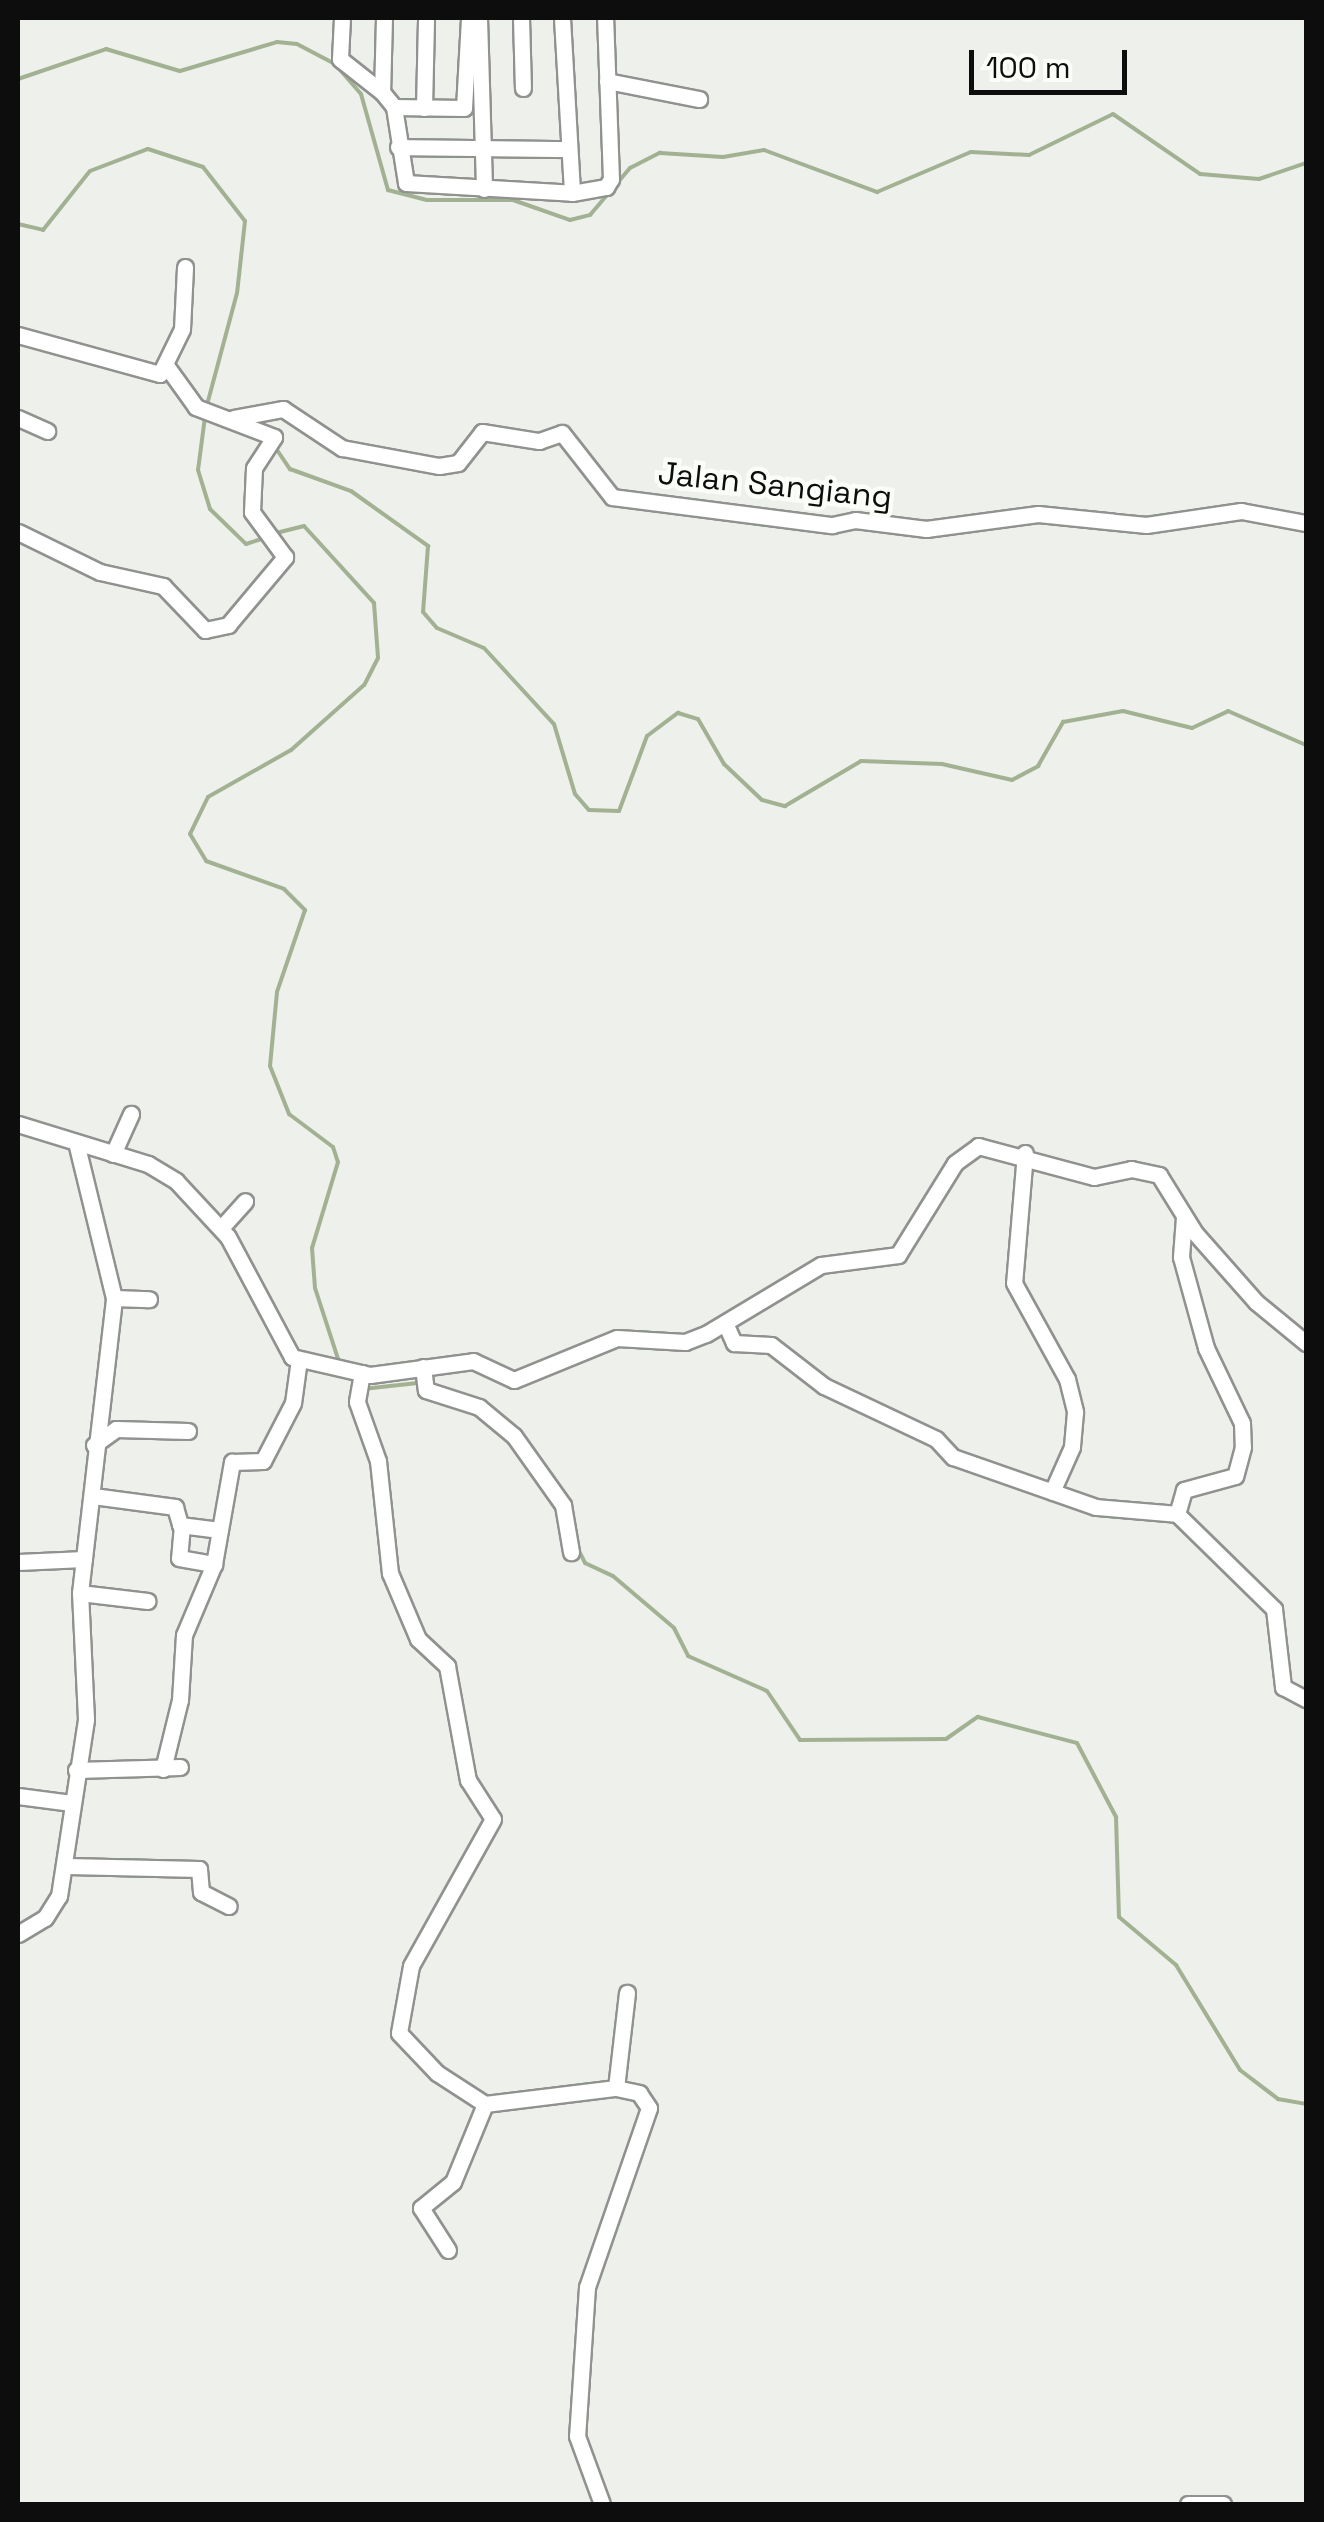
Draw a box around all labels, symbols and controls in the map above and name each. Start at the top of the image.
scale bar [974,30,1132,92]
text: 100 m [986,48,1071,87]
street label: Jalan Sangiang [656,454,894,516]

